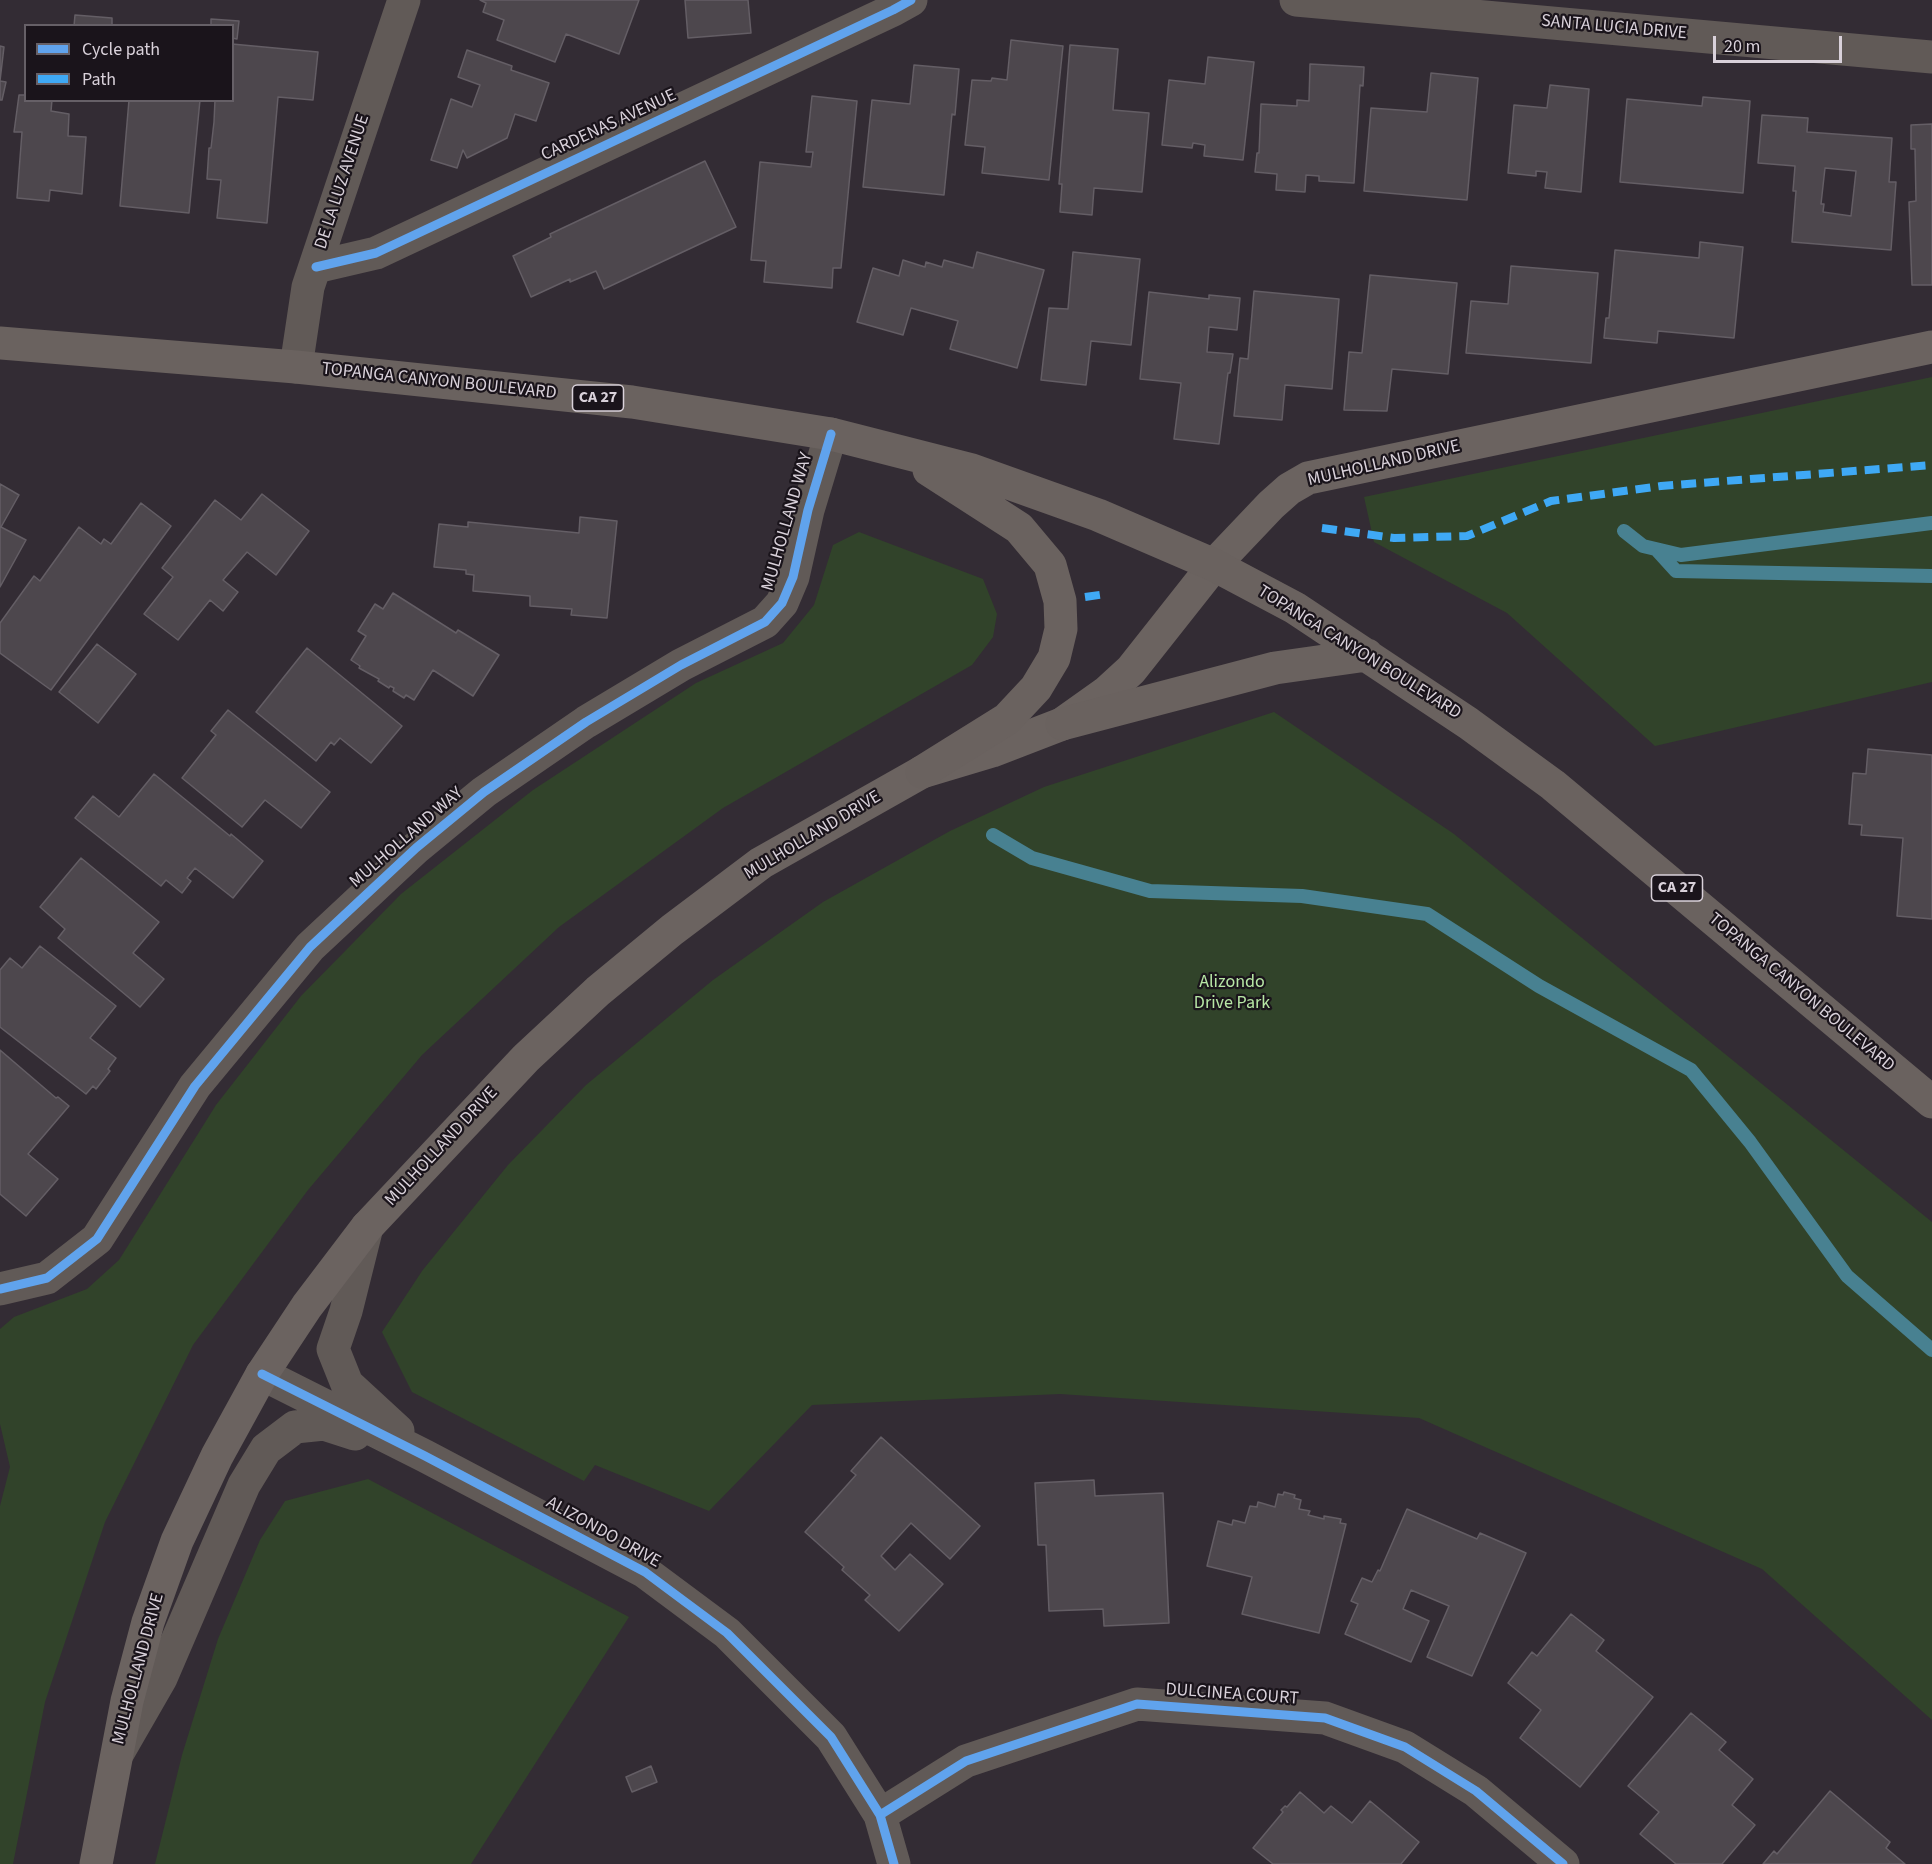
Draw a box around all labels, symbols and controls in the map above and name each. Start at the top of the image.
street label: SANTA LUCIA DRIVE [1540,11,1688,45]
legend [24,24,234,102]
scale bar [1716,24,1845,62]
text: 20 m [1724,34,1760,59]
text: Cycle path [82,37,160,62]
text: Path [82,67,116,92]
street label: CARDENAS AVENUE [538,85,680,167]
street label: DE LA LUZ AVENUE [311,112,375,252]
street label: TOPANGA CANYON BOULEVARD [320,359,558,405]
road number: CA 27 [572,385,624,411]
street label: MULHOLLAND DRIVE [1306,436,1462,492]
street label: MULHOLLAND WAY [758,450,818,594]
street label: TOPANGA CANYON BOULEVARD [1253,581,1465,725]
street label: MULHOLLAND WAY [346,783,468,893]
street label: MULHOLLAND DRIVE [741,787,885,885]
road number: CA 27 [1652,875,1702,901]
street label: TOPANGA CANYON BOULEVARD [1704,909,1898,1077]
park label: Alizondo Drive Park [1194,972,1270,1014]
street label: MULHOLLAND DRIVE [381,1083,503,1211]
street label: ALIZONDO DRIVE [542,1493,664,1573]
street label: MULHOLLAND DRIVE [108,1591,170,1747]
street label: DULCINEA COURT [1165,1680,1299,1710]

